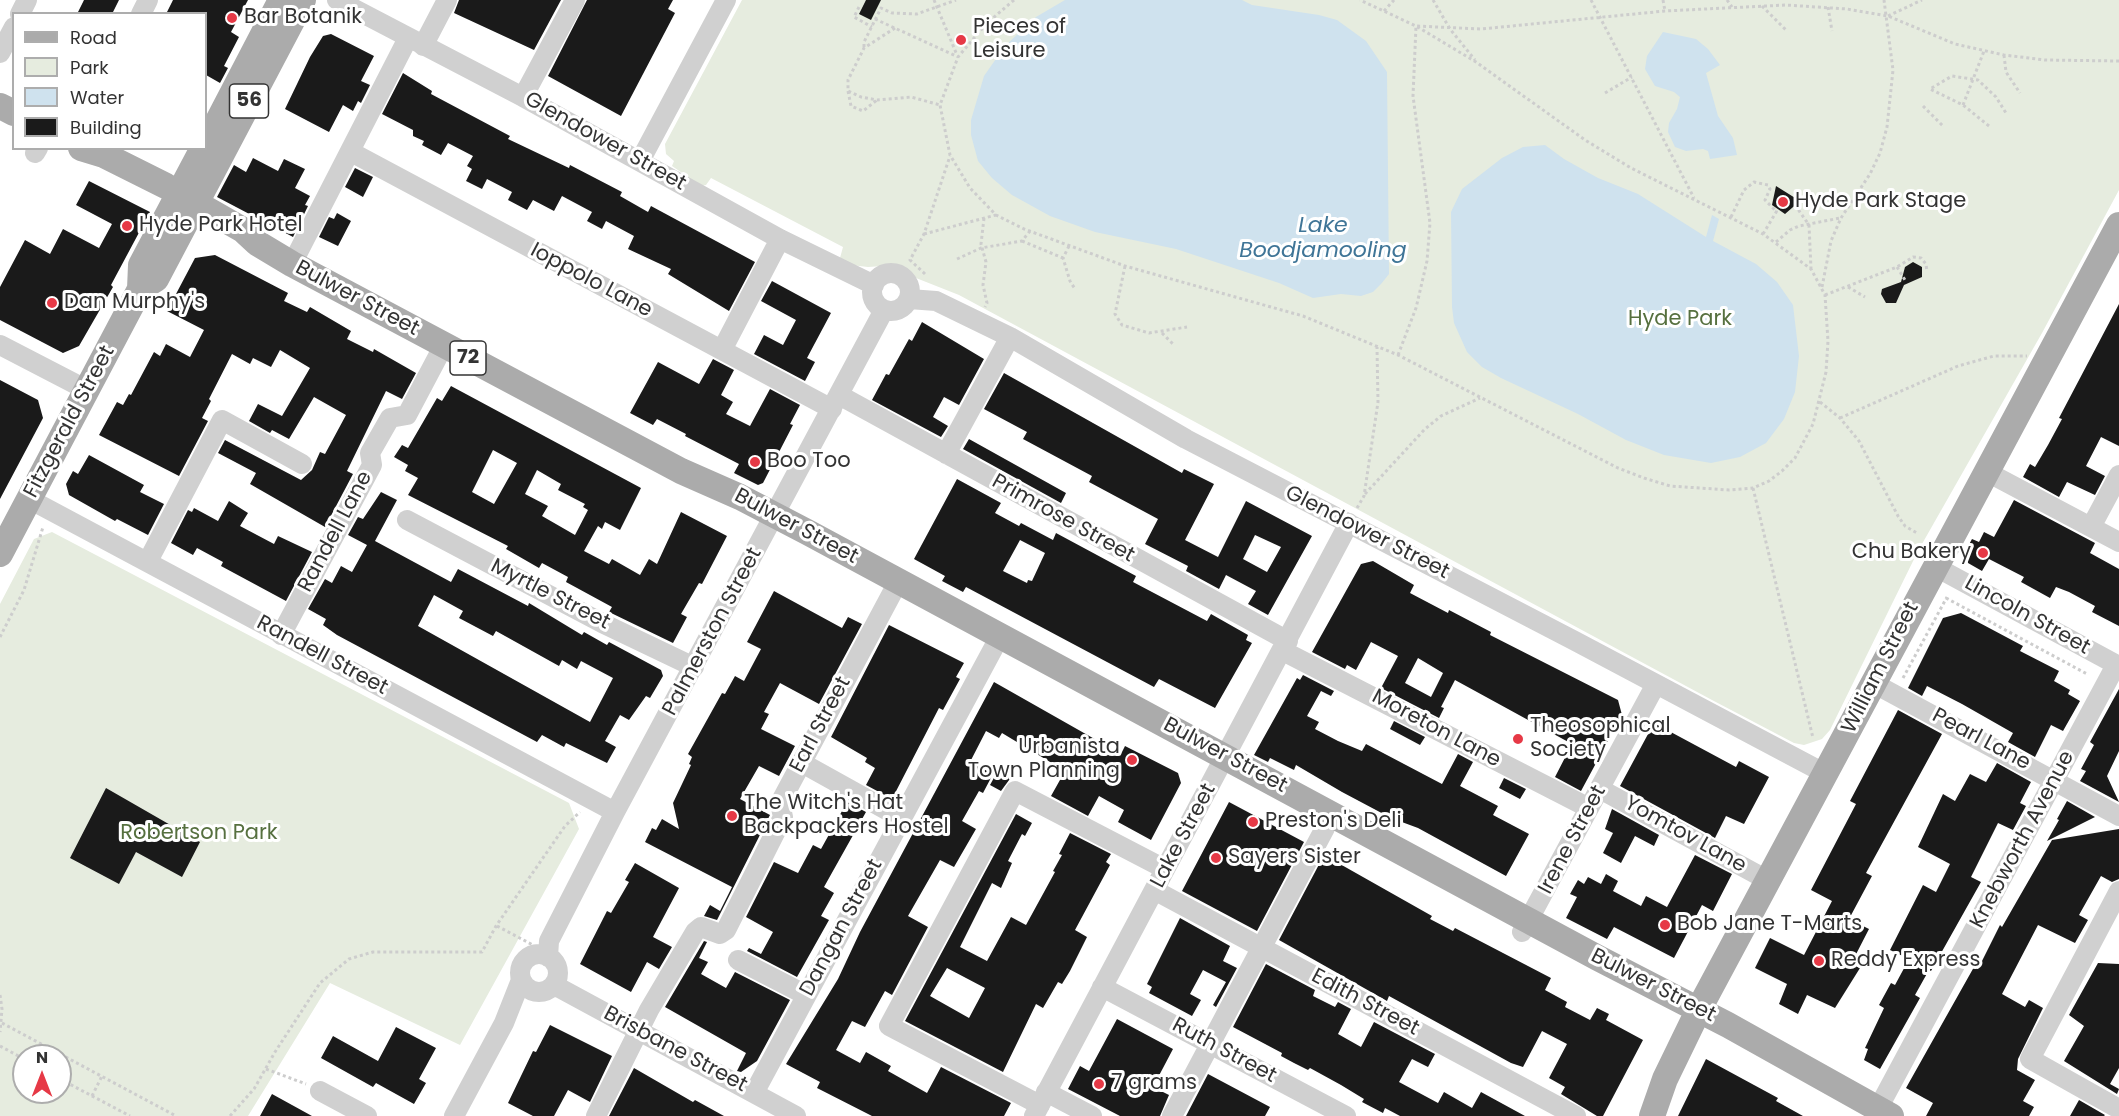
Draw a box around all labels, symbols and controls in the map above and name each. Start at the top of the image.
place label: Bar Botanik [244,5,362,31]
marker: Bar Botanik [225,11,239,25]
legend [12,12,207,150]
place label: Pieces of Leisure [973,15,1066,65]
text: Road [70,25,117,50]
marker: Pieces of Leisure [954,33,968,47]
text: Park [70,55,109,80]
road number: 56 [230,84,268,118]
text: Water [70,85,124,110]
street label: Glendower Street [520,87,690,197]
text: Building [70,115,142,140]
place label: Hyde Park Stage [1795,189,1966,215]
marker: Hyde Park Stage [1776,195,1790,209]
place label: Hyde Park Hotel [139,213,303,239]
water label: Lake Boodjamooling [1239,213,1407,264]
marker: Hyde Park Hotel [120,219,134,233]
street label: Ioppolo Lane [526,238,656,324]
street label: Bulwer Street [291,256,423,342]
place label: Dan Murphy's [64,290,205,316]
marker: Dan Murphy's [45,296,59,310]
park label: Hyde Park [1628,307,1732,333]
road number: 72 [450,341,486,375]
street label: Fitzgerald Street [19,342,121,502]
place label: Boo Too [767,449,851,475]
marker: Boo Too [748,455,762,469]
street label: Randell Lane [294,467,378,597]
street label: Primrose Street [987,469,1139,569]
street label: Glendower Street [1281,481,1453,585]
street label: Bulwer Street [730,484,862,570]
place label: Chu Bakery [1852,540,1971,566]
street label: Palmerston Street [658,544,768,720]
marker: Chu Bakery [1976,546,1990,560]
street label: Myrtle Street [486,554,614,636]
street label: Lincoln Street [1960,571,2094,661]
street label: William Street [1837,598,1925,738]
street label: Randell Street [252,611,392,701]
street label: Earl Street [785,673,857,777]
street label: Moreton Lane [1367,684,1505,774]
street label: Pearl Lane [1928,704,2034,776]
street label: Bulwer Street [1159,713,1291,799]
place label: Theosophical Society [1530,714,1671,764]
marker: Theosophical Society [1511,732,1525,746]
place label: Urbanista Town Planning [968,735,1120,785]
street label: Knebworth Avenue [1966,747,2080,933]
marker: Urbanista Town Planning [1125,753,1139,767]
street label: Lake Street [1146,780,1222,892]
street label: Irene Street [1534,781,1612,899]
place label: The Witch's Hat Backpackers Hostel [744,791,949,841]
street label: Yomtov Lane [1620,791,1750,879]
marker: The Witch's Hat Backpackers Hostel [725,809,739,823]
place label: Preston's Deli [1265,809,1402,835]
marker: Preston's Deli [1246,815,1260,829]
park label: Robertson Park [120,821,278,847]
place label: Sayers Sister [1228,845,1361,871]
marker: Sayers Sister [1209,851,1223,865]
street label: Dangan Street [795,855,889,1001]
place label: Bob Jane T-Marts [1677,912,1862,938]
marker: Bob Jane T-Marts [1658,918,1672,932]
street label: Bulwer Street [1586,944,1720,1028]
place label: Reddy Express [1831,948,1980,974]
marker: Reddy Express [1812,954,1826,968]
street label: Edith Street [1307,964,1423,1042]
street label: Brisbane Street [599,1002,751,1098]
street label: Ruth Street [1168,1013,1280,1089]
north arrow [12,1044,72,1104]
text: N [36,1046,48,1069]
place label: 7 grams [1111,1071,1197,1097]
marker: 7 grams [1092,1077,1106,1091]

